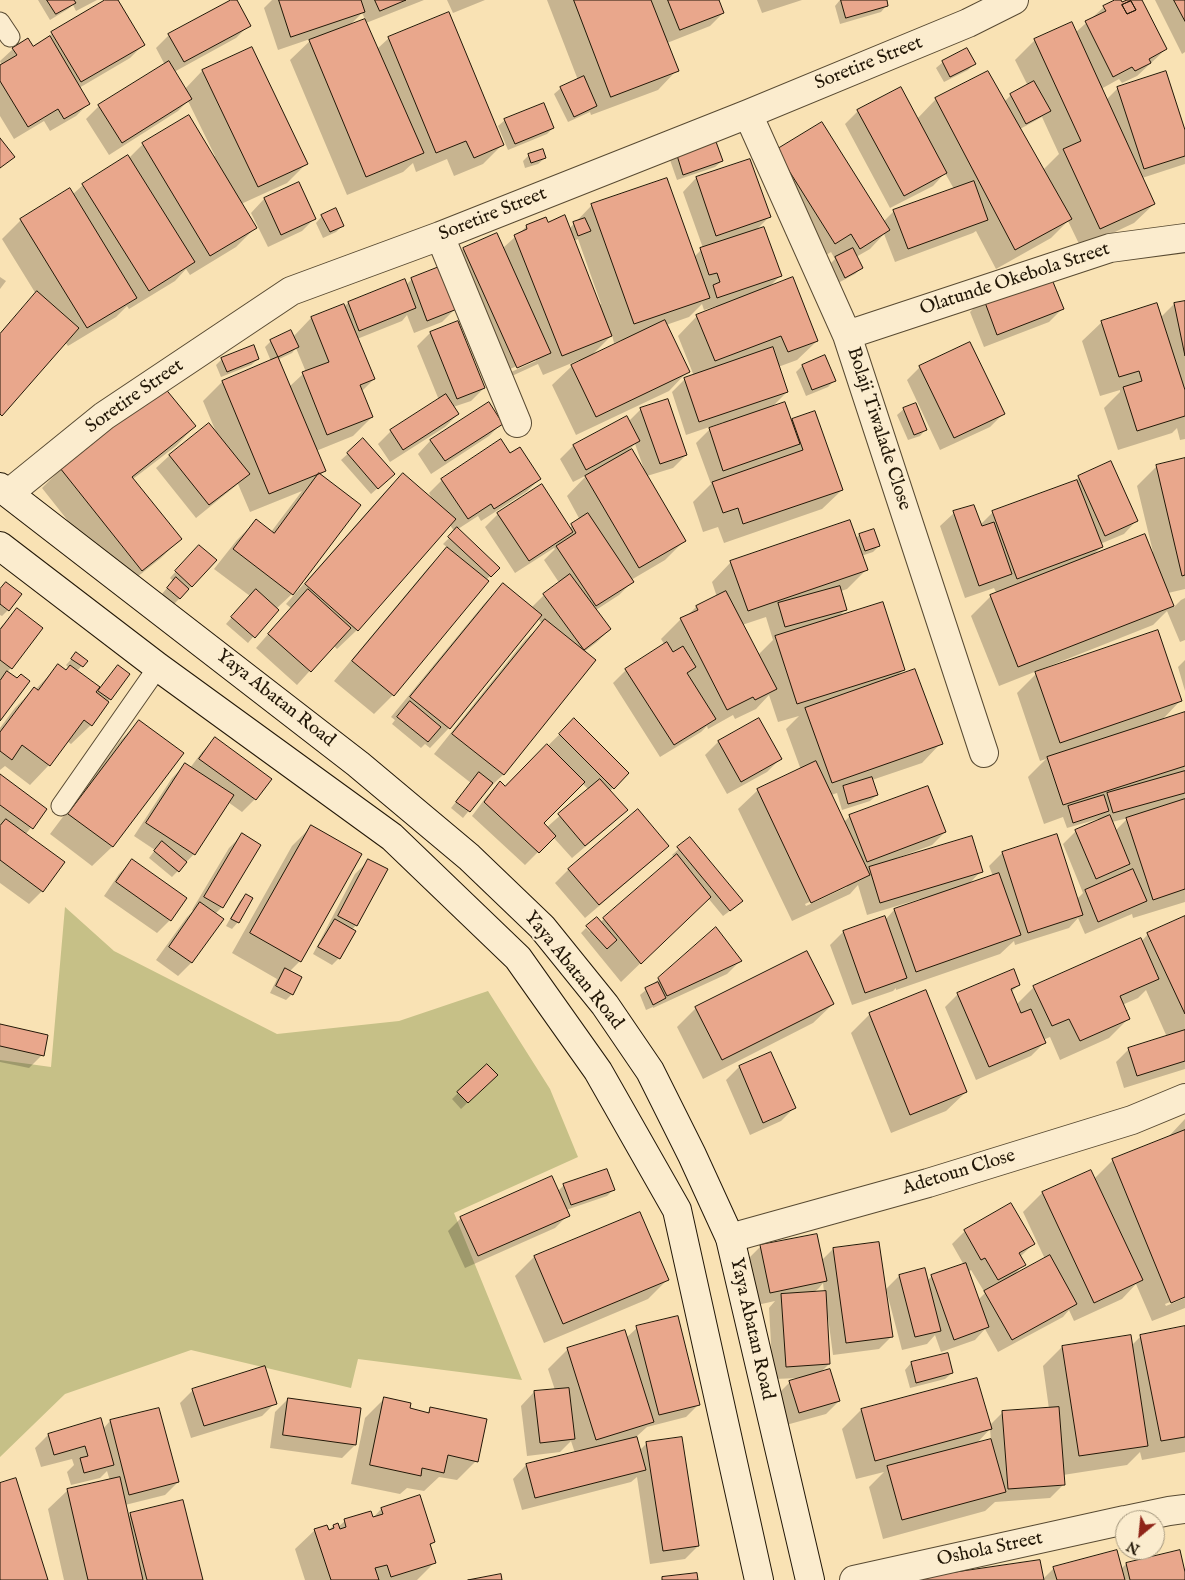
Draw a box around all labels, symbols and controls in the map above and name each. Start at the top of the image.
street label: Soretire Street [812,32,926,96]
street label: Soretire Street [436,183,550,247]
street label: Olatunde Okebola Street [917,239,1113,321]
street label: Bolaji Tiwalade Close [841,345,915,513]
street label: Soretire Street [82,355,188,439]
street label: Yaya Abatan Road [211,645,339,753]
street label: Yaya Abatan Road [518,907,628,1035]
street label: Adetoun Close [900,1145,1018,1201]
street label: Yaya Abatan Road [724,1256,778,1402]
north arrow [1115,1510,1165,1560]
street label: Oshola Street [935,1528,1045,1572]
text: N [1124,1537,1143,1558]

